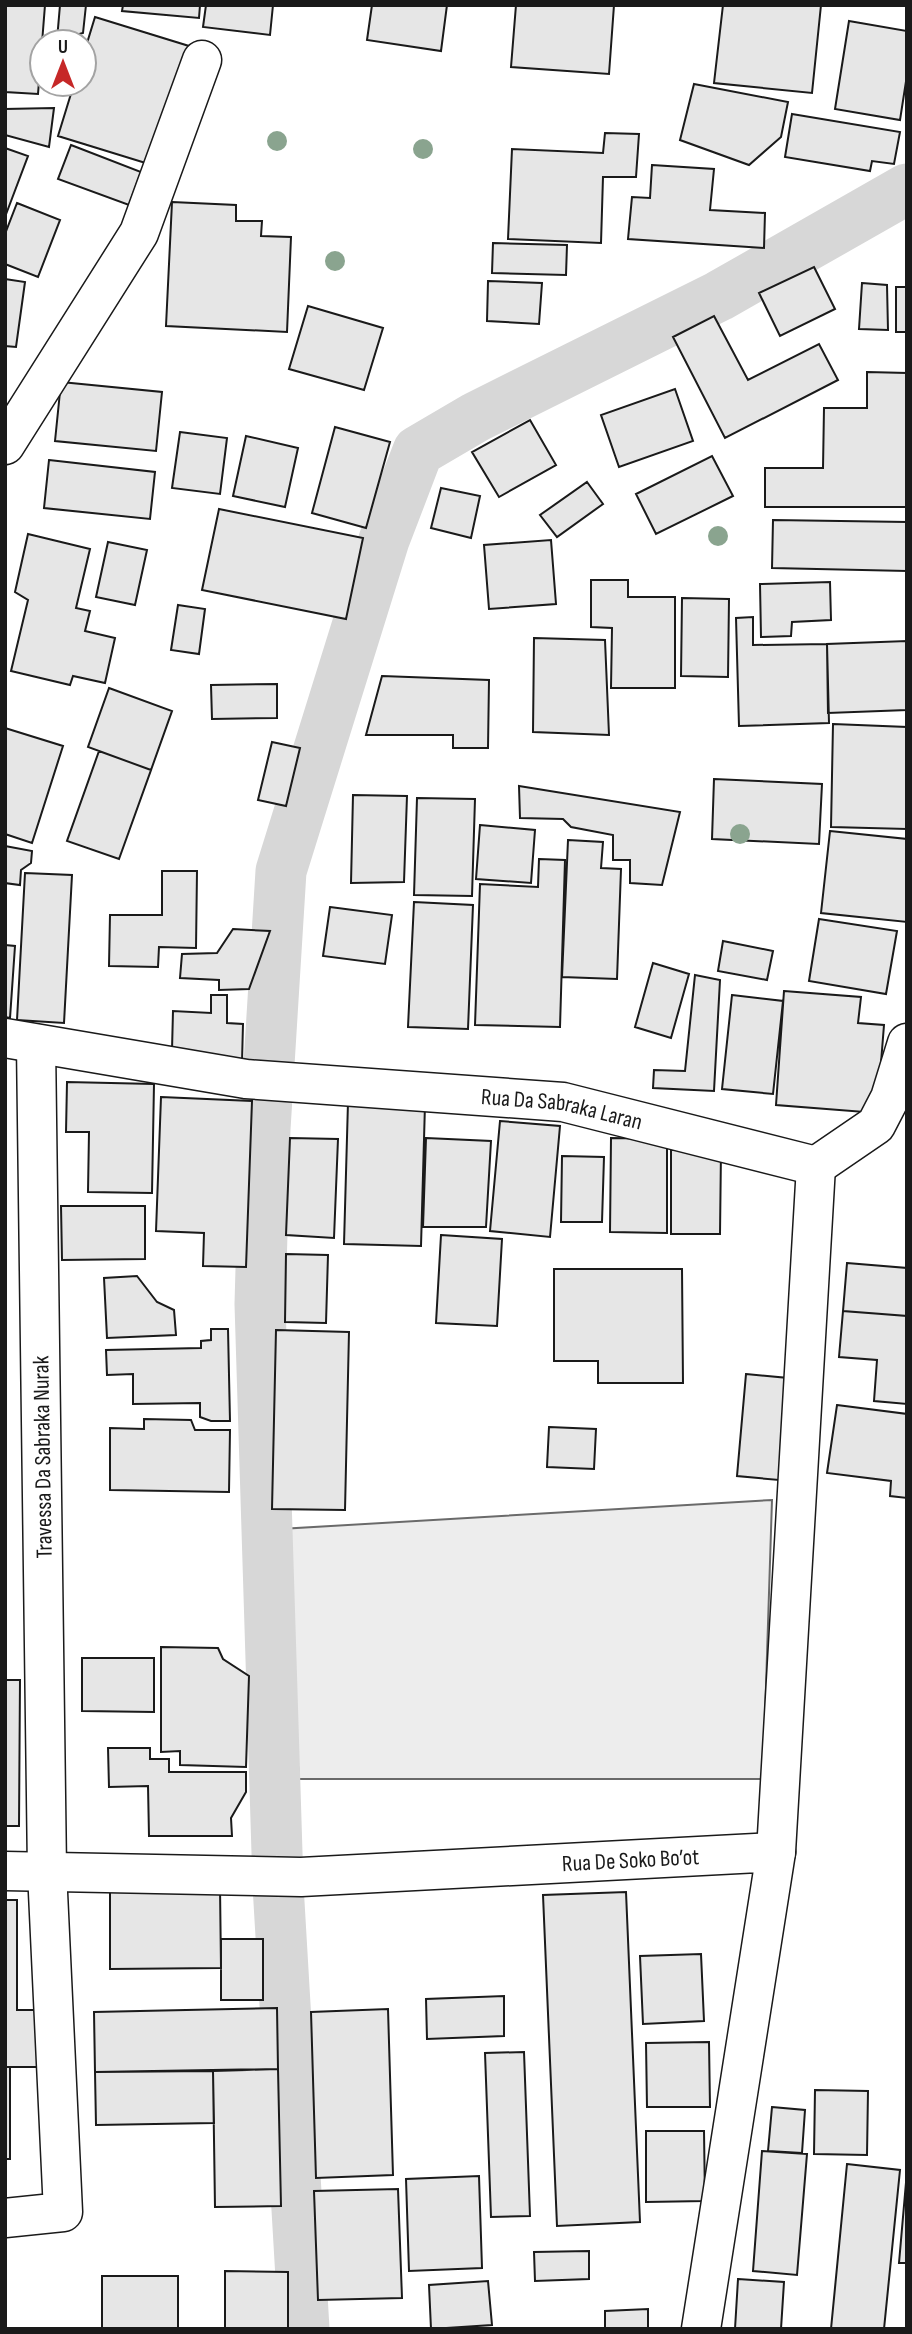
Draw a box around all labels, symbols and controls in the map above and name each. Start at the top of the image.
north arrow [28,28,98,98]
text: U [58,36,68,59]
street label: Rua Da Sabraka Laran [480,1083,645,1137]
street label: Travessa Da Sabraka Nurak [27,1355,59,1559]
street label: Rua De Soko Bo’ot [561,1843,700,1878]

